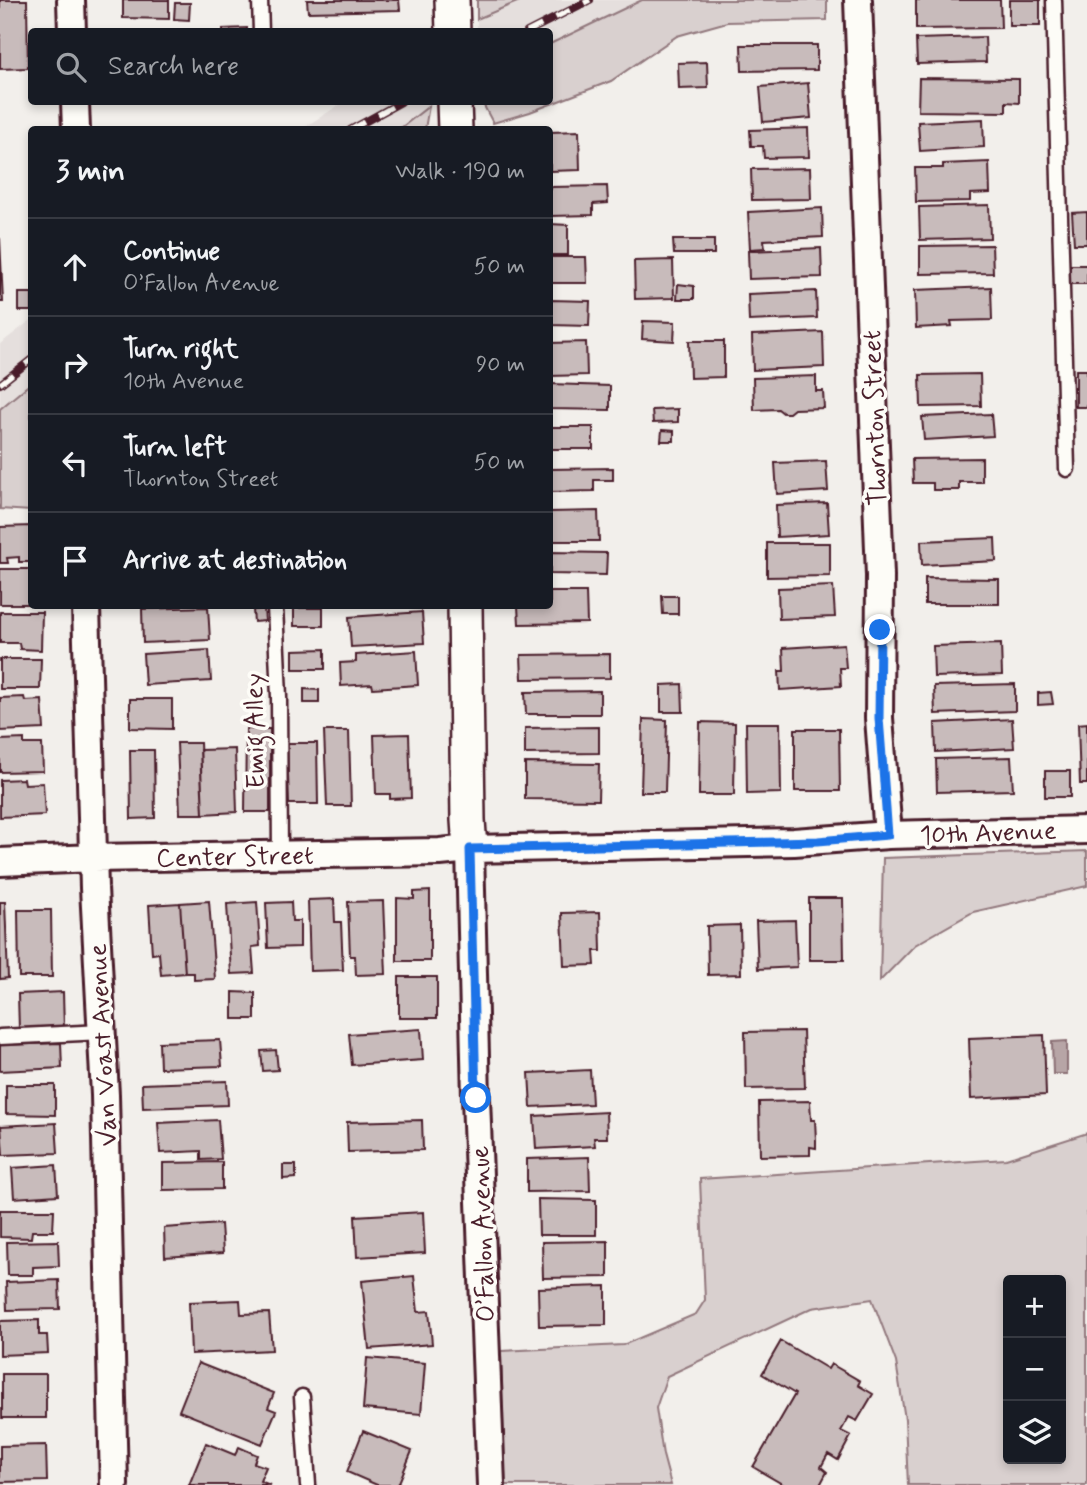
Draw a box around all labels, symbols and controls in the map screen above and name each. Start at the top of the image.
search box [28,28,553,105]
icon: search [52,48,90,86]
text: Search here [108,50,239,84]
text: 3 min [56,152,125,191]
text: Walk · 190 m [395,157,525,187]
text: Continue [123,235,220,269]
icon: ahead [56,248,94,286]
text: 50 m [474,252,525,282]
text: O’Fallon Avenue [123,269,279,299]
street label: Thornton Street [856,330,896,506]
text: Turn right [123,333,239,367]
icon: right [56,346,94,384]
text: 90 m [476,350,525,380]
text: 10th Avenue [123,367,244,397]
text: Turn left [123,431,227,465]
icon: left [56,444,94,482]
text: 50 m [474,448,525,478]
text: Thornton Street [123,465,278,495]
icon: arrive [56,542,94,580]
text: Arrive at destination [123,544,347,578]
route end [864,614,895,645]
street label: Emig Alley [238,673,277,789]
street label: 10th Avenue [919,815,1057,853]
street label: Center Street [156,840,314,876]
street label: Van Voast Avenue [82,942,126,1147]
route start [460,1082,491,1113]
street label: O’Fallon Avenue [464,1145,504,1323]
map controls [1003,1275,1066,1464]
button: + [1003,1275,1066,1338]
button: − [1003,1338,1066,1401]
button: layers [1003,1401,1066,1464]

